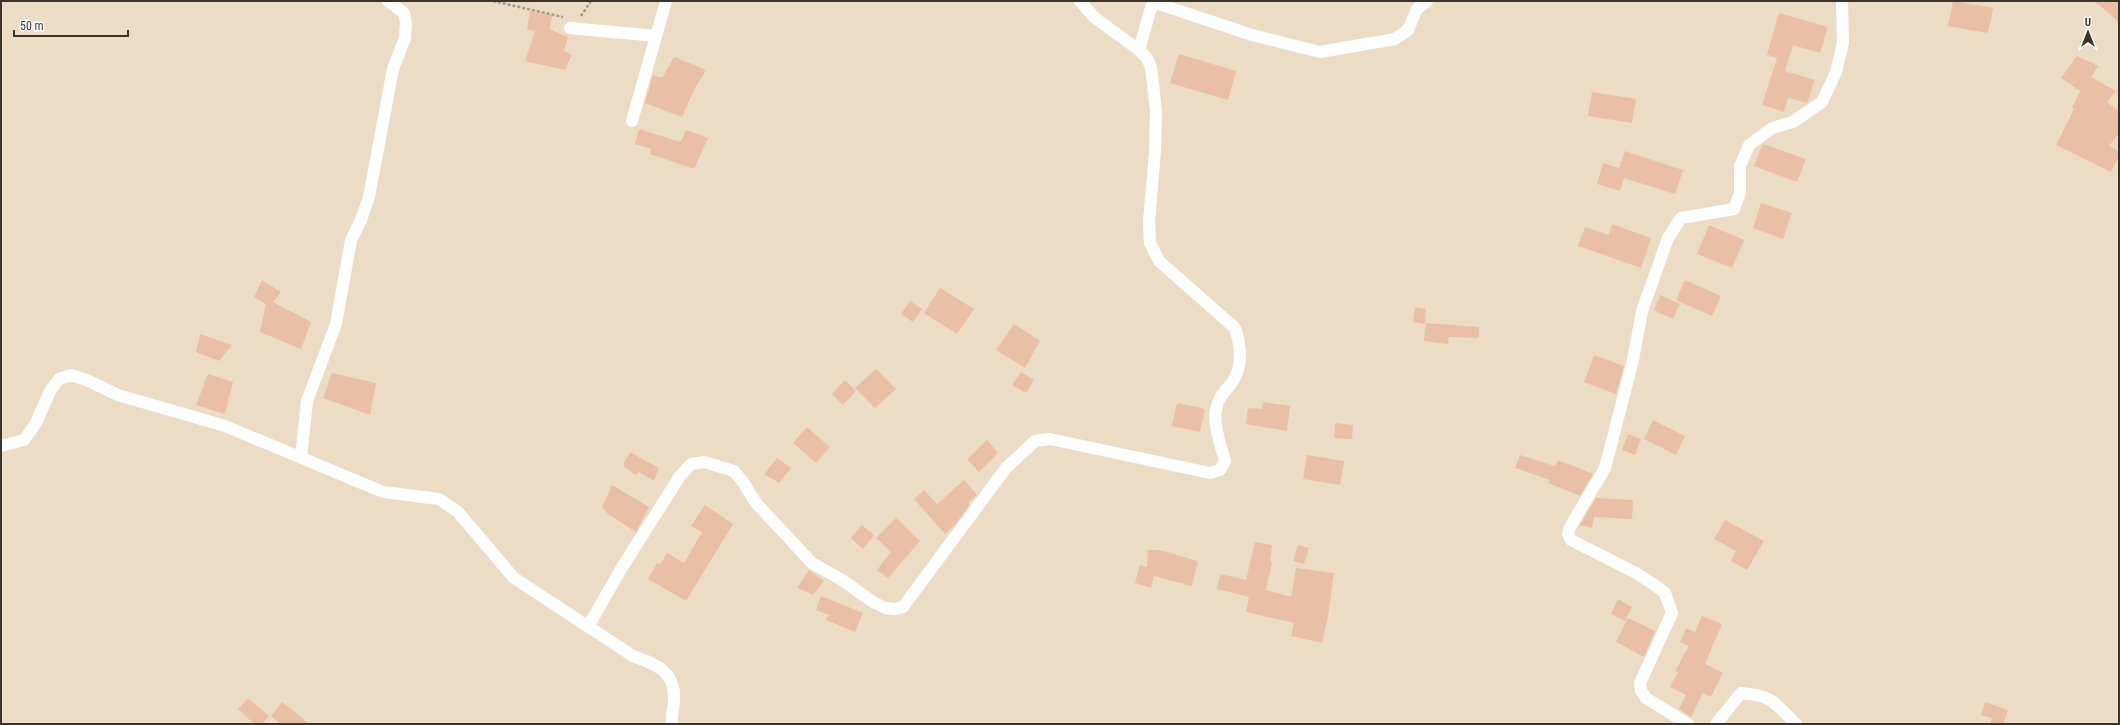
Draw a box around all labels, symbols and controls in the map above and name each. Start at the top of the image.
scale bar [14,12,128,38]
north arrow [2068,12,2108,52]
text: U [2085,16,2091,29]
text: 50 m [20,19,44,33]

